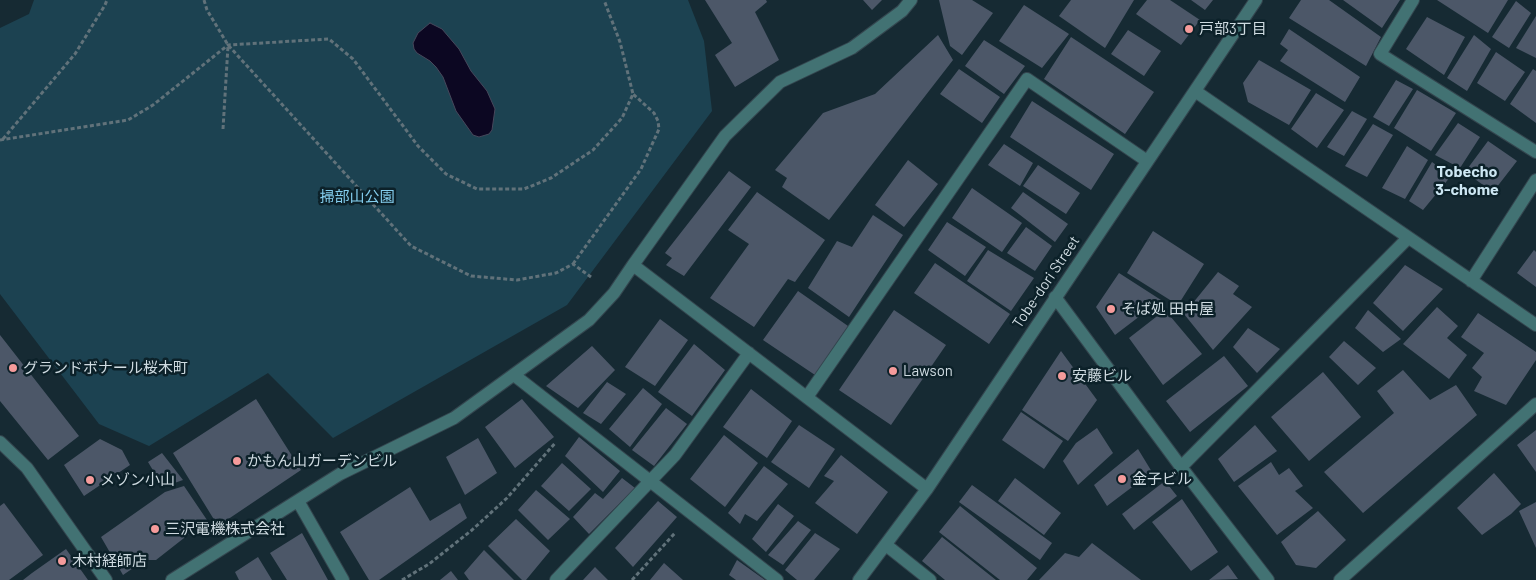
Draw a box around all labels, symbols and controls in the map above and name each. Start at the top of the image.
place label: 戸部3丁目 [1199,20,1267,38]
marker: 戸部3丁目 [1183,23,1195,35]
district label: Tobecho 3-chome [1435,162,1499,200]
park label: 掃部山公園 [320,188,394,206]
street label: Tobe-dori Street [1009,233,1083,331]
place label: そば処 田中屋 [1121,300,1214,318]
marker: そば処 田中屋 [1105,303,1117,315]
place label: グランドボナール桜木町 [23,359,188,377]
marker: グランドボナール桜木町 [7,362,19,374]
place label: Lawson [903,362,953,380]
marker: Lawson [887,365,899,377]
place label: 安藤ビル [1072,367,1132,385]
marker: 安藤ビル [1056,370,1068,382]
place label: かもん山ガーデンビル [247,452,397,470]
marker: かもん山ガーデンビル [231,455,243,467]
place label: 金子ビル [1132,470,1192,488]
place label: メゾン小山 [100,471,175,489]
marker: 金子ビル [1116,473,1128,485]
marker: メゾン小山 [84,474,96,486]
place label: 三沢電機株式会社 [165,520,285,538]
marker: 三沢電機株式会社 [149,523,161,535]
place label: 木村経師店 [72,552,147,570]
marker: 木村経師店 [56,555,68,567]

